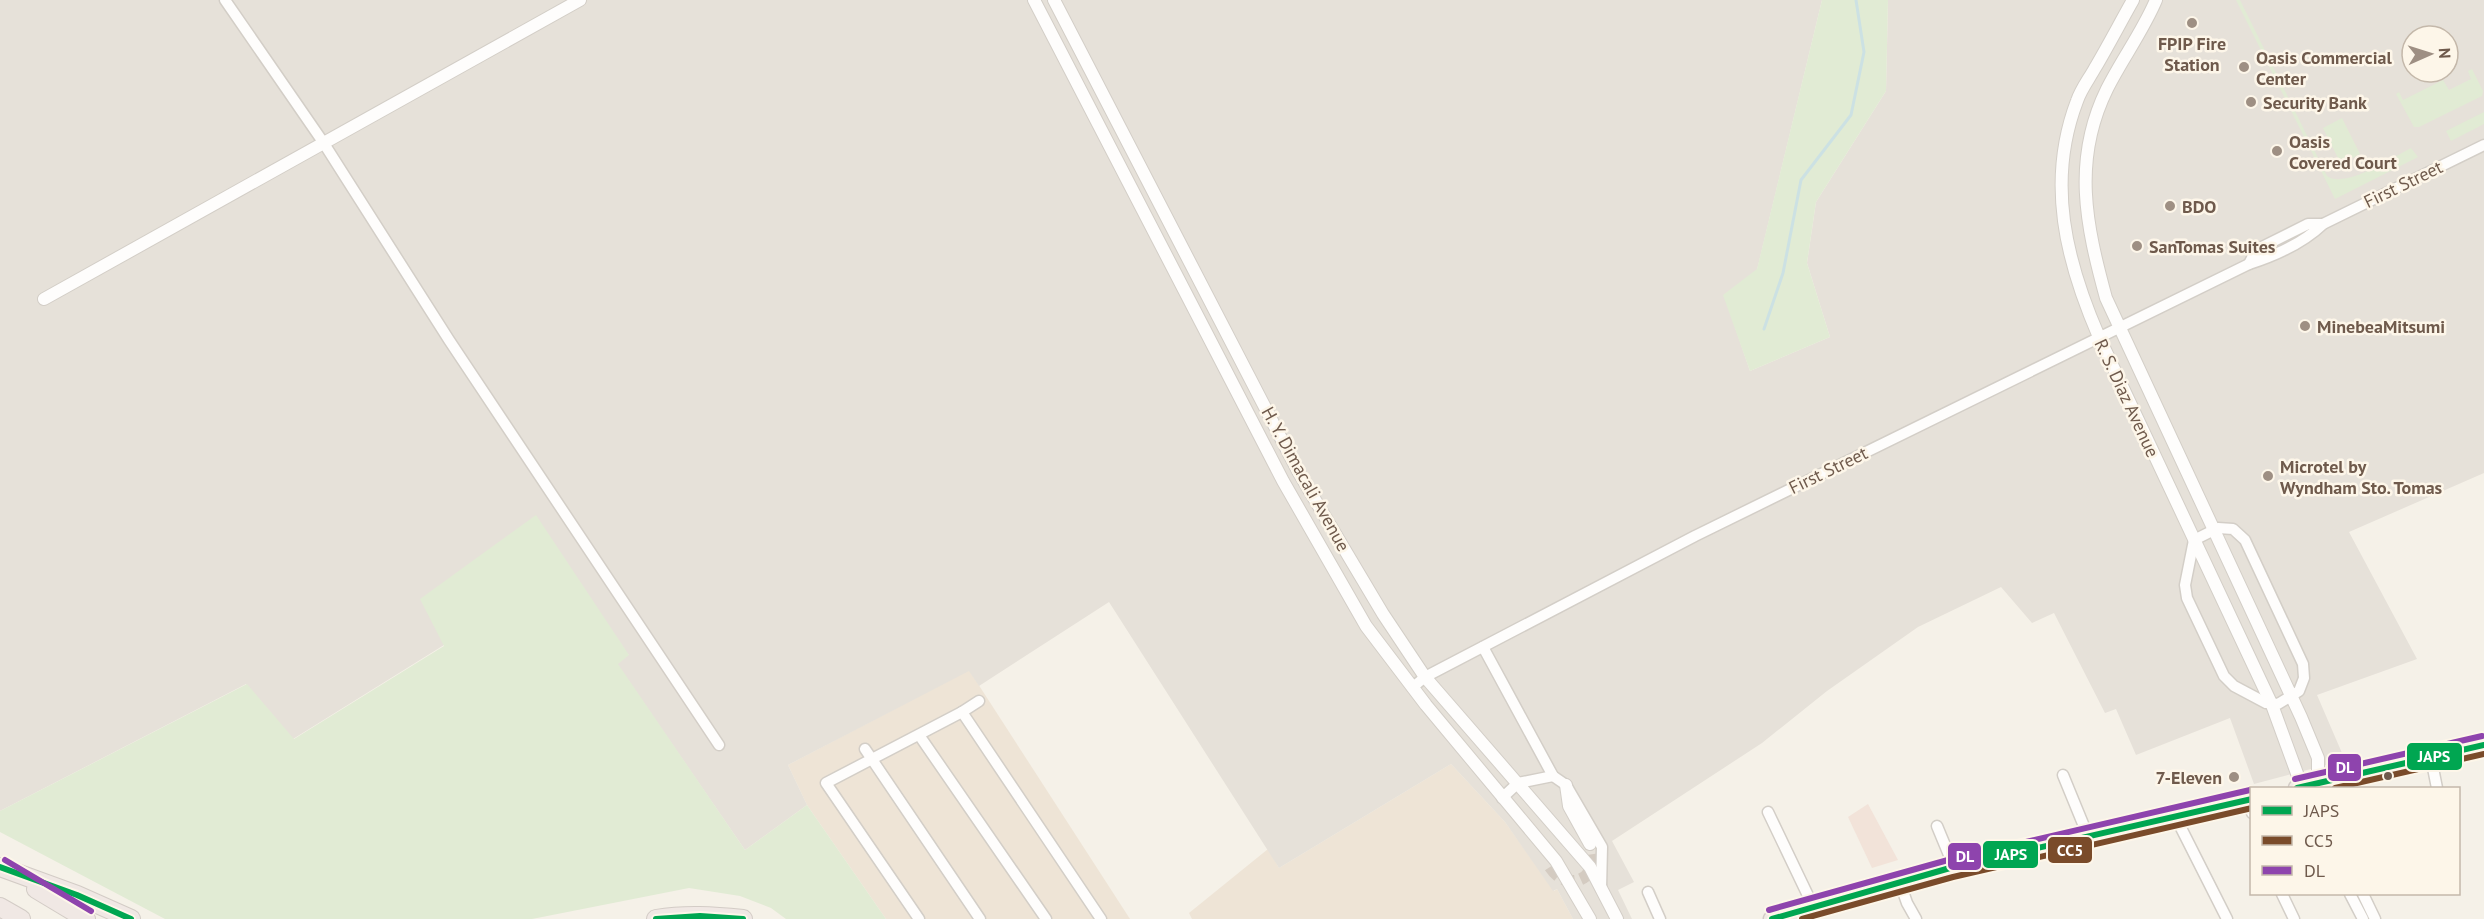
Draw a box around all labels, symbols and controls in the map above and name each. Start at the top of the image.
marker: FPIP Fire Station [2185,16,2199,30]
north arrow [2400,24,2460,84]
place label: FPIP Fire Station [2158,32,2226,76]
place label: Oasis Commercial Center [2256,46,2392,90]
text: N [2435,47,2455,59]
marker: Oasis Commercial Center [2237,60,2251,74]
place label: Security Bank [2263,91,2367,114]
marker: Security Bank [2244,95,2258,109]
place label: Oasis Covered Court [2289,130,2398,174]
marker: Oasis Covered Court [2270,144,2284,158]
street label: First Street [2360,155,2446,213]
place label: BDO [2182,195,2216,218]
marker: BDO [2163,199,2177,213]
place label: SanTomas Suites [2149,235,2276,258]
marker: SanTomas Suites [2130,239,2144,253]
place label: MinebeaMitsumi [2317,315,2445,338]
marker: MinebeaMitsumi [2298,319,2312,333]
street label: R. S. Diaz Avenue [2089,335,2165,461]
street label: H. Y. Dimacali Avenue [1257,403,1355,555]
street label: First Street [1785,441,1871,499]
place label: Microtel by Wyndham Sto. Tomas [2280,455,2443,499]
marker: Microtel by Wyndham Sto. Tomas [2261,469,2275,483]
line badge: JAPS [2406,742,2463,771]
text: JAPS [2417,746,2450,766]
line badge: DL [2327,753,2362,782]
text: DL [2336,757,2355,777]
place label: 7-Eleven [2155,766,2222,789]
marker: 7-Eleven [2227,770,2241,784]
unlabelled marker [2382,770,2394,782]
legend [2250,787,2460,895]
text: JAPS [2303,799,2339,822]
text: CC5 [2304,829,2334,852]
line badge: CC5 [2047,836,2093,864]
line badge: JAPS [1982,840,2039,869]
text: CC5 [2057,840,2083,860]
line badge: DL [1947,842,1982,871]
text: JAPS [1994,844,2027,864]
text: DL [1956,846,1975,866]
text: DL [2304,859,2325,882]

